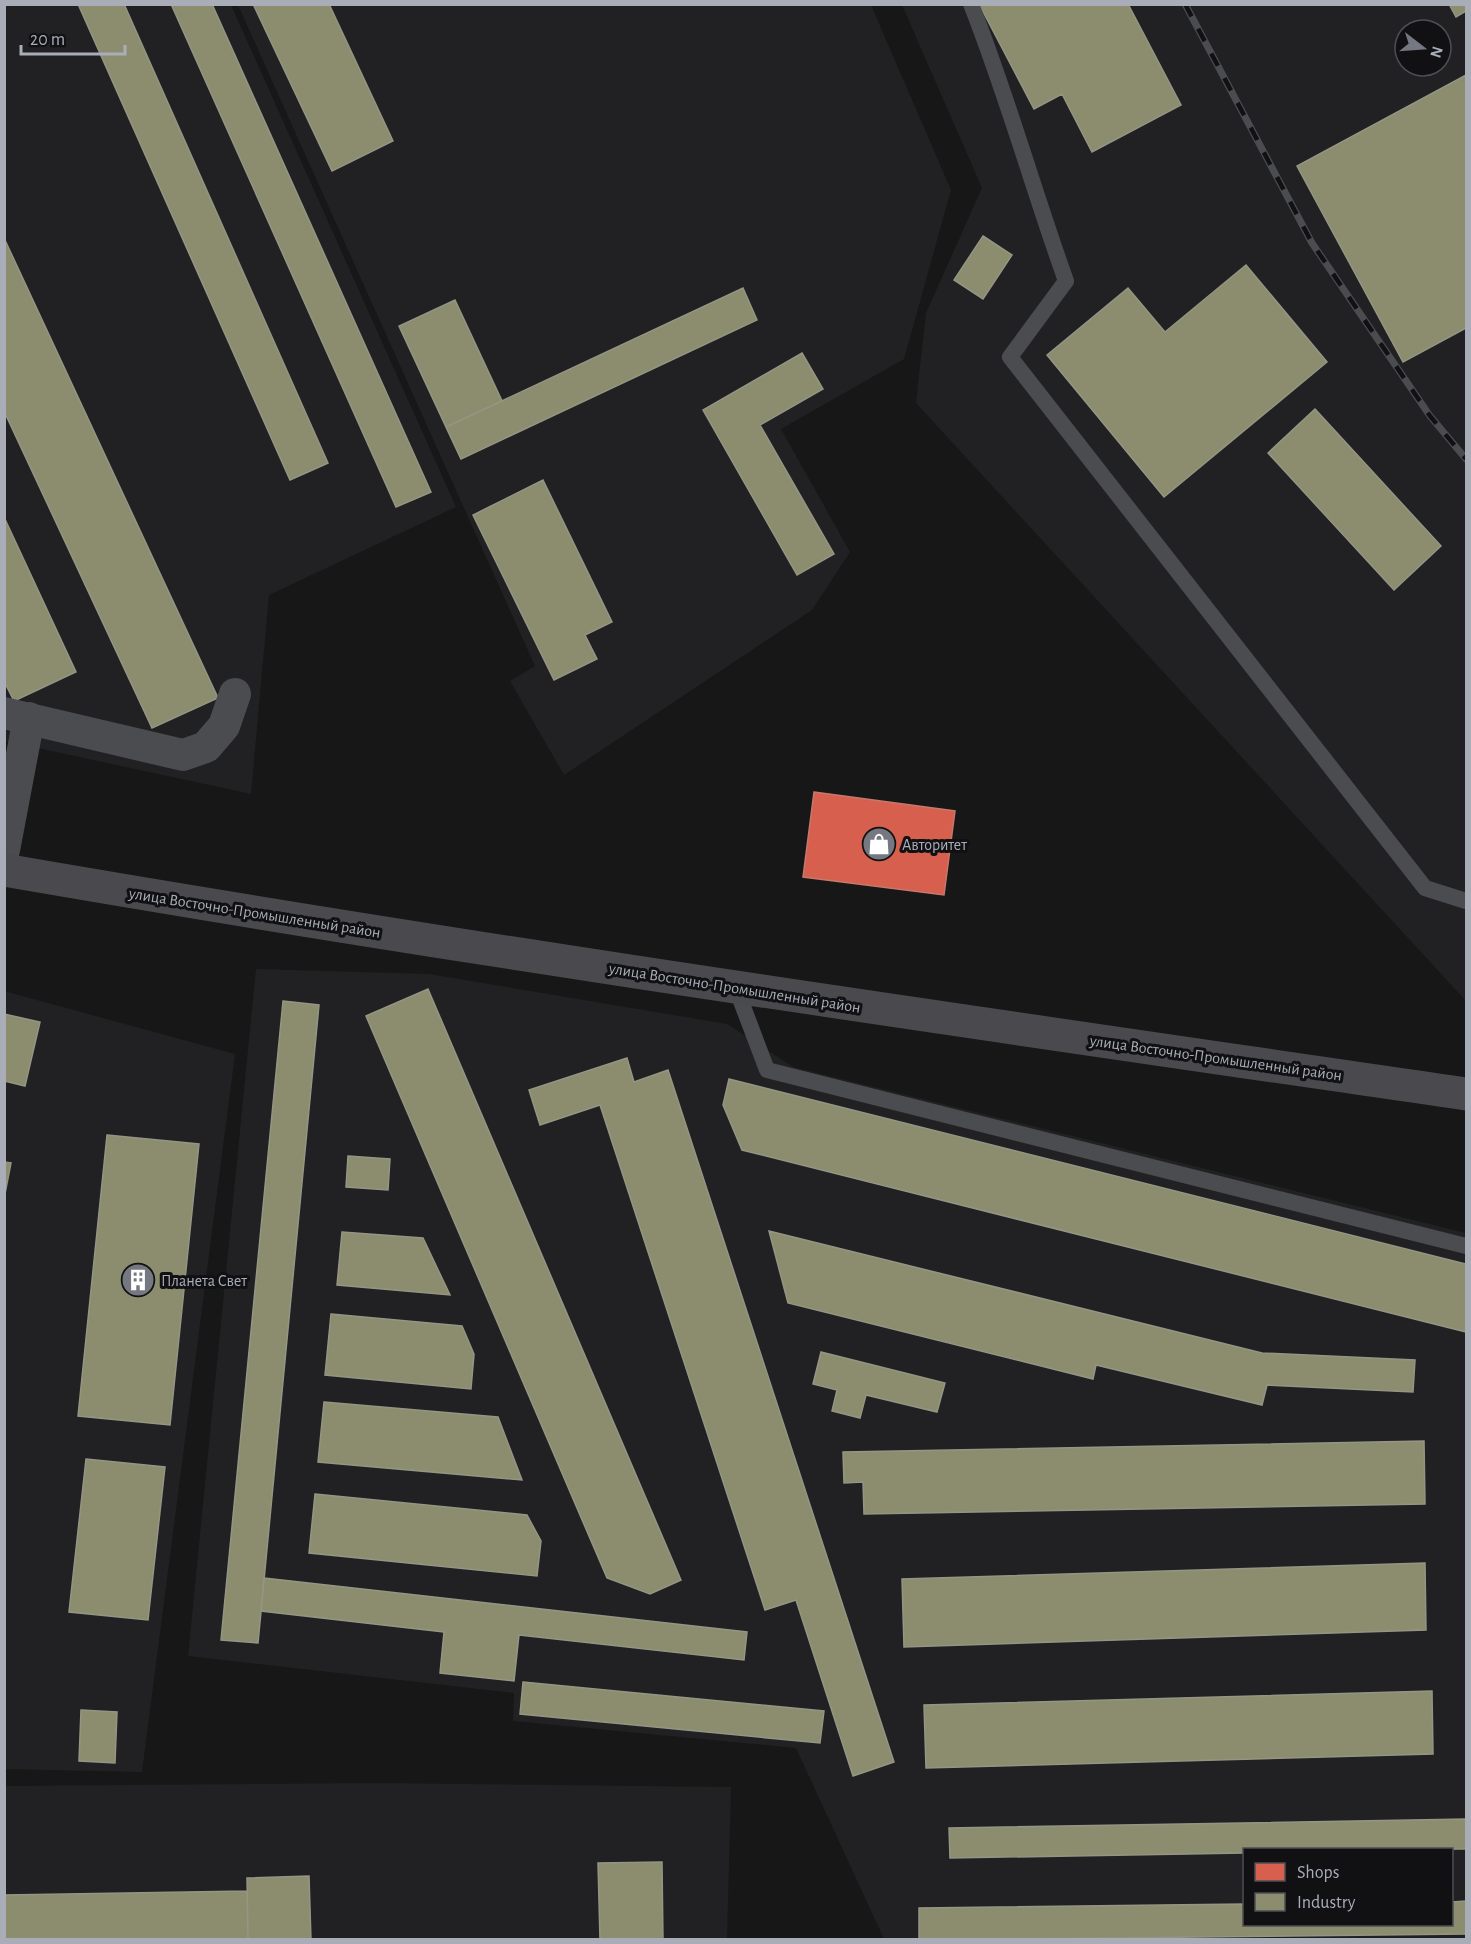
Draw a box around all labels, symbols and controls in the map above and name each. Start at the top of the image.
scale bar [21,18,124,56]
north arrow [1393,18,1453,78]
text: 20 m [30,31,65,49]
text: N [1427,44,1446,60]
shop icon: Авторитет [861,826,897,862]
place label: Авторитет [902,837,967,853]
street label: улица Восточно-Промышленный район [127,885,382,942]
street label: улица Восточно-Промышленный район [607,960,862,1017]
street label: улица Восточно-Промышленный район [1088,1032,1343,1085]
building icon: Планета Свет [120,1262,156,1298]
place label: Планета Свет [161,1273,247,1289]
legend [1243,1848,1453,1926]
text: Shops [1297,1864,1339,1882]
text: Industry [1297,1894,1356,1912]

